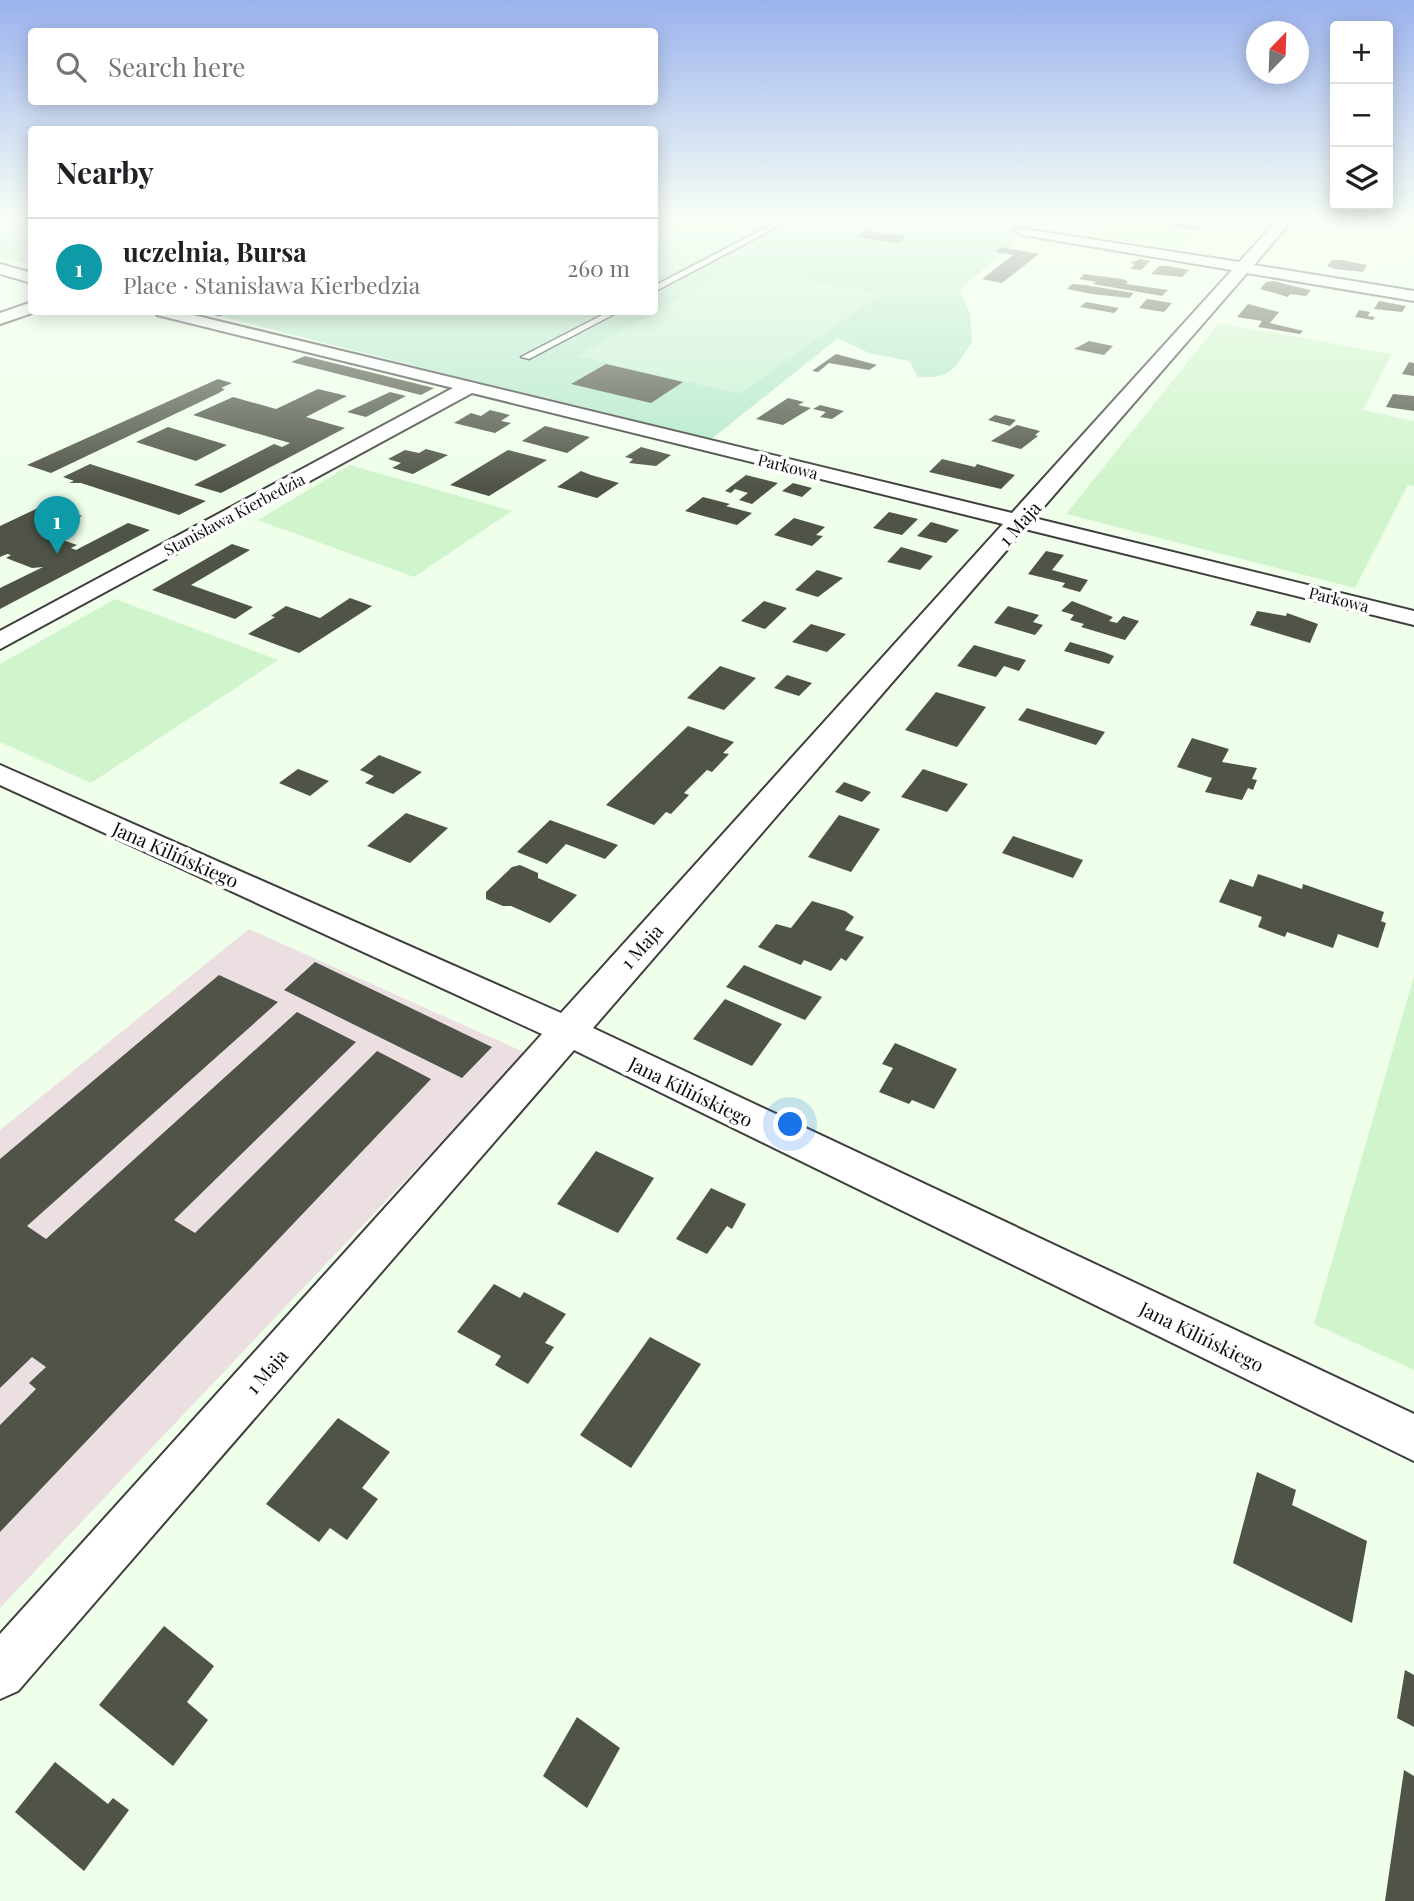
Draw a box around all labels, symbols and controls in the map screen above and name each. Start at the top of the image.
north arrow [1246,21,1309,84]
map controls [1330,21,1393,210]
button: + [1330,21,1393,84]
search box [28,28,658,105]
icon: search [52,48,90,86]
text: Search here [108,49,245,84]
button: − [1330,84,1393,147]
button: layers [1330,147,1393,210]
text: Nearby [56,152,154,192]
text: uczelnia, Bursa [123,234,307,269]
text: 1 [75,252,83,283]
text: 260 m [567,252,630,283]
text: Place · Stanisława Kierbedzia [123,269,420,300]
street label: Parkowa [756,448,820,484]
street label: Stanisława Kierbedzia [160,468,308,560]
street label: 1 Maja [992,495,1046,551]
pin: 1 [34,496,80,554]
street label: Parkowa [1307,581,1371,617]
street label: Jana Kilińskiego [108,814,243,893]
street label: 1 Maja [614,918,668,974]
street label: Jana Kilińskiego [624,1049,757,1132]
your location [773,1107,807,1141]
street label: Jana Kilińskiego [1135,1294,1268,1377]
street label: 1 Maja [239,1342,293,1399]

